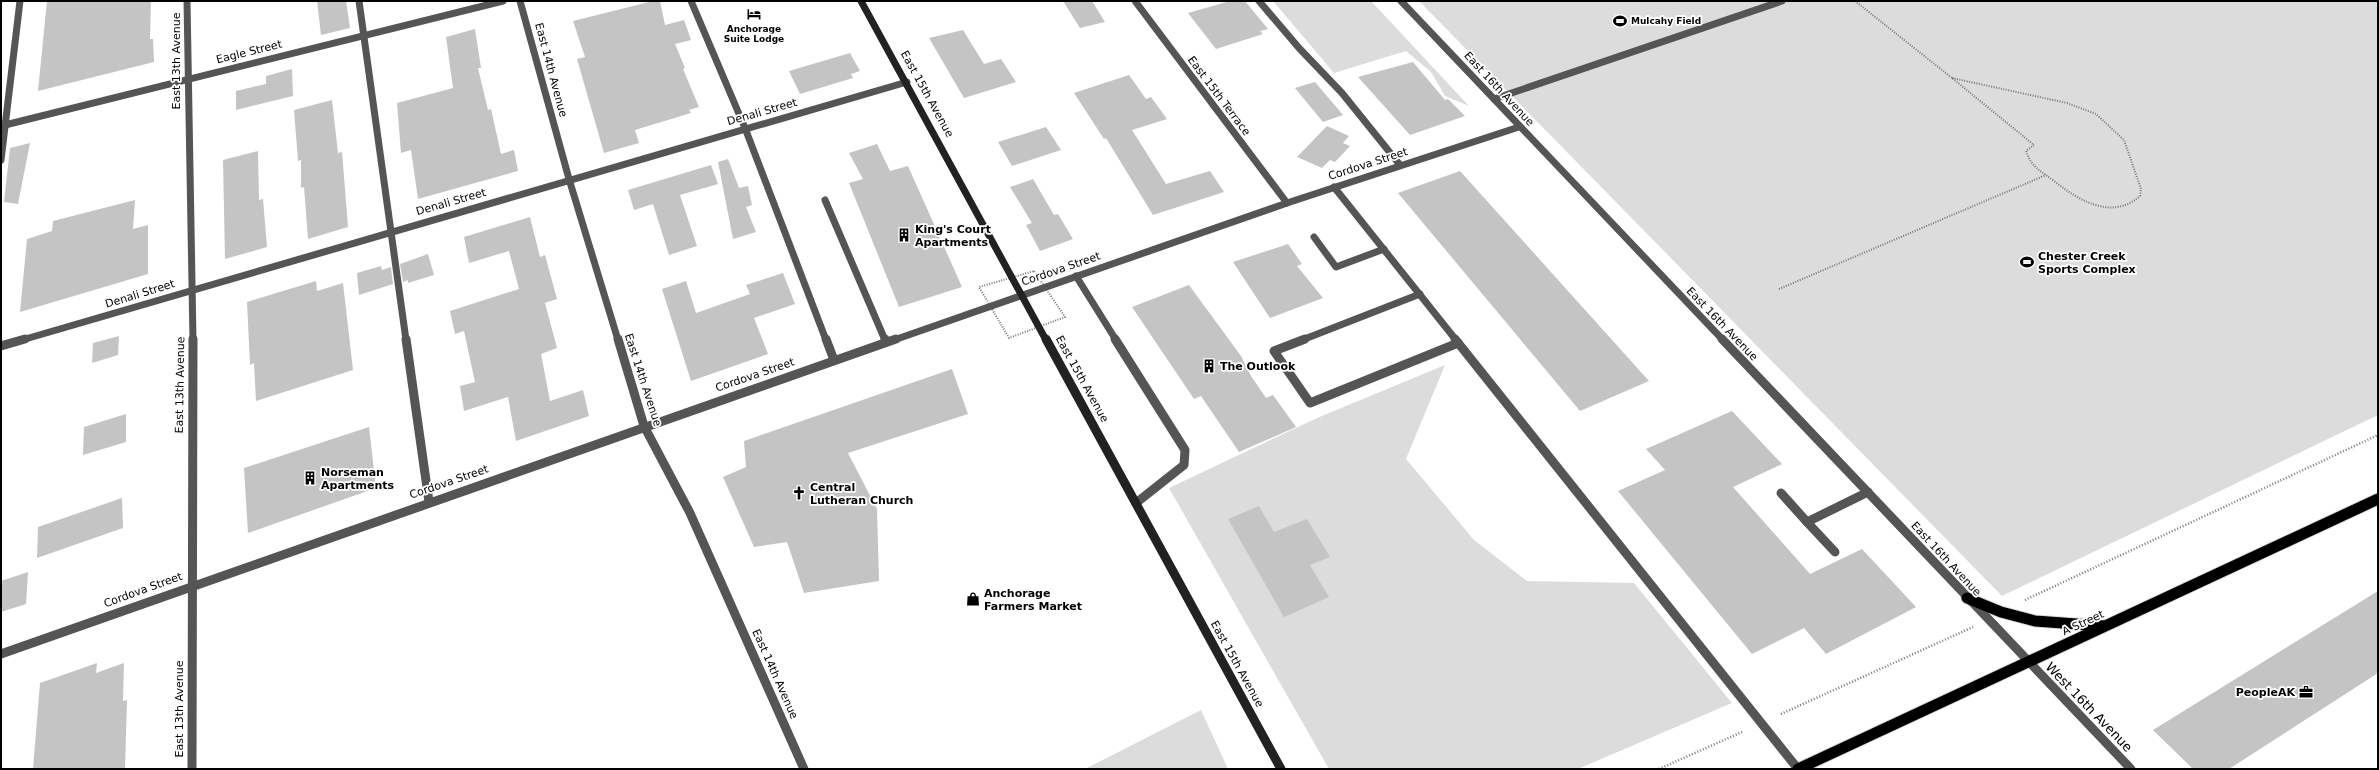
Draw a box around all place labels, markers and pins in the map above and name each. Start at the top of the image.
hotel icon: Anchorage Suite Lodge [746,6,762,22]
sports icon: Mulcahy Field [1612,13,1628,29]
place label: Mulcahy Field [1631,16,1701,26]
place label: Anchorage Suite Lodge [724,24,784,44]
place label: King's Court Apartments [915,223,991,249]
building icon: King's Court Apartments [896,227,912,243]
place label: Chester Creek Sports Complex [2038,250,2136,276]
sports icon: Chester Creek Sports Complex [2019,254,2035,270]
building icon: The Outlook [1201,358,1217,374]
place label: The Outlook [1220,360,1296,373]
place label: Norseman Apartments [321,466,395,492]
building icon: Norseman Apartments [302,470,318,486]
place label: Central Lutheran Church [810,481,913,507]
church icon: Central Lutheran Church [791,485,807,501]
place label: Anchorage Farmers Market [984,587,1082,613]
shop icon: Anchorage Farmers Market [965,591,981,607]
office icon: PeopleAK [2298,684,2314,700]
place label: PeopleAK [2236,686,2295,699]

